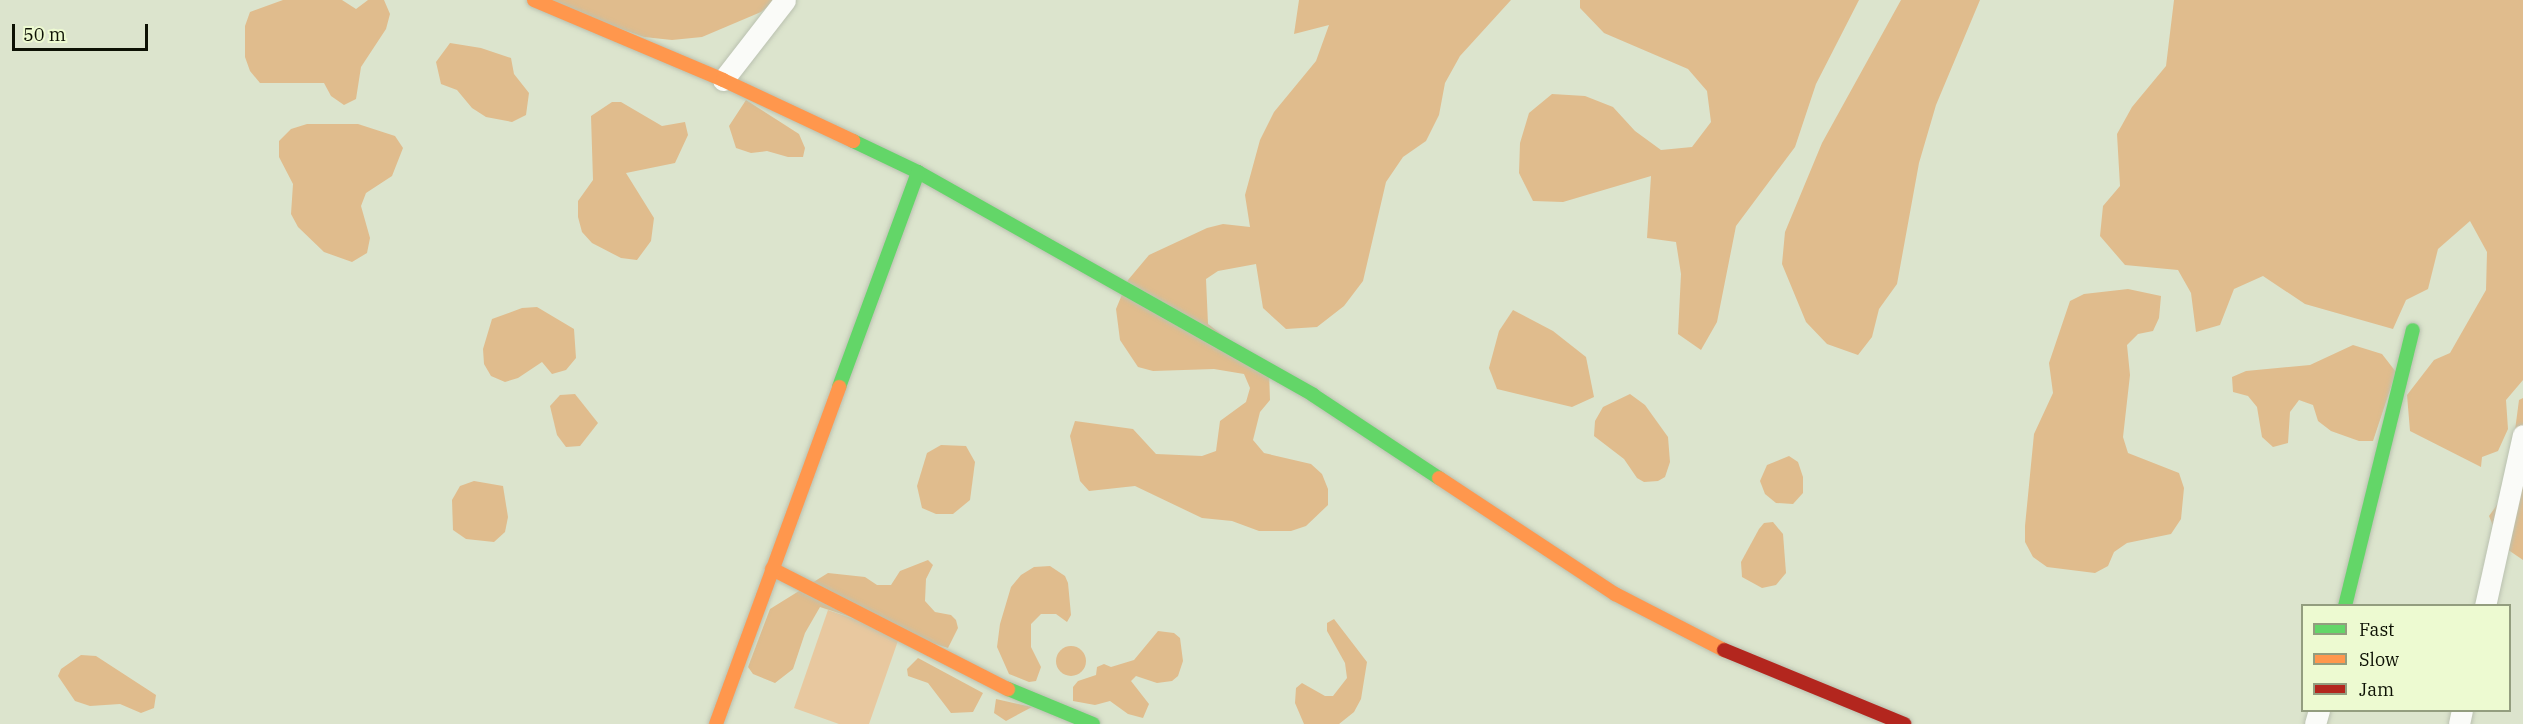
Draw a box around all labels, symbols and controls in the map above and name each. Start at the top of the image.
scale bar [15,12,152,50]
text: 50 m [23,23,66,46]
legend [2301,604,2511,712]
text: Fast [2359,618,2394,641]
text: Slow [2359,648,2399,671]
text: Jam [2359,678,2394,701]

